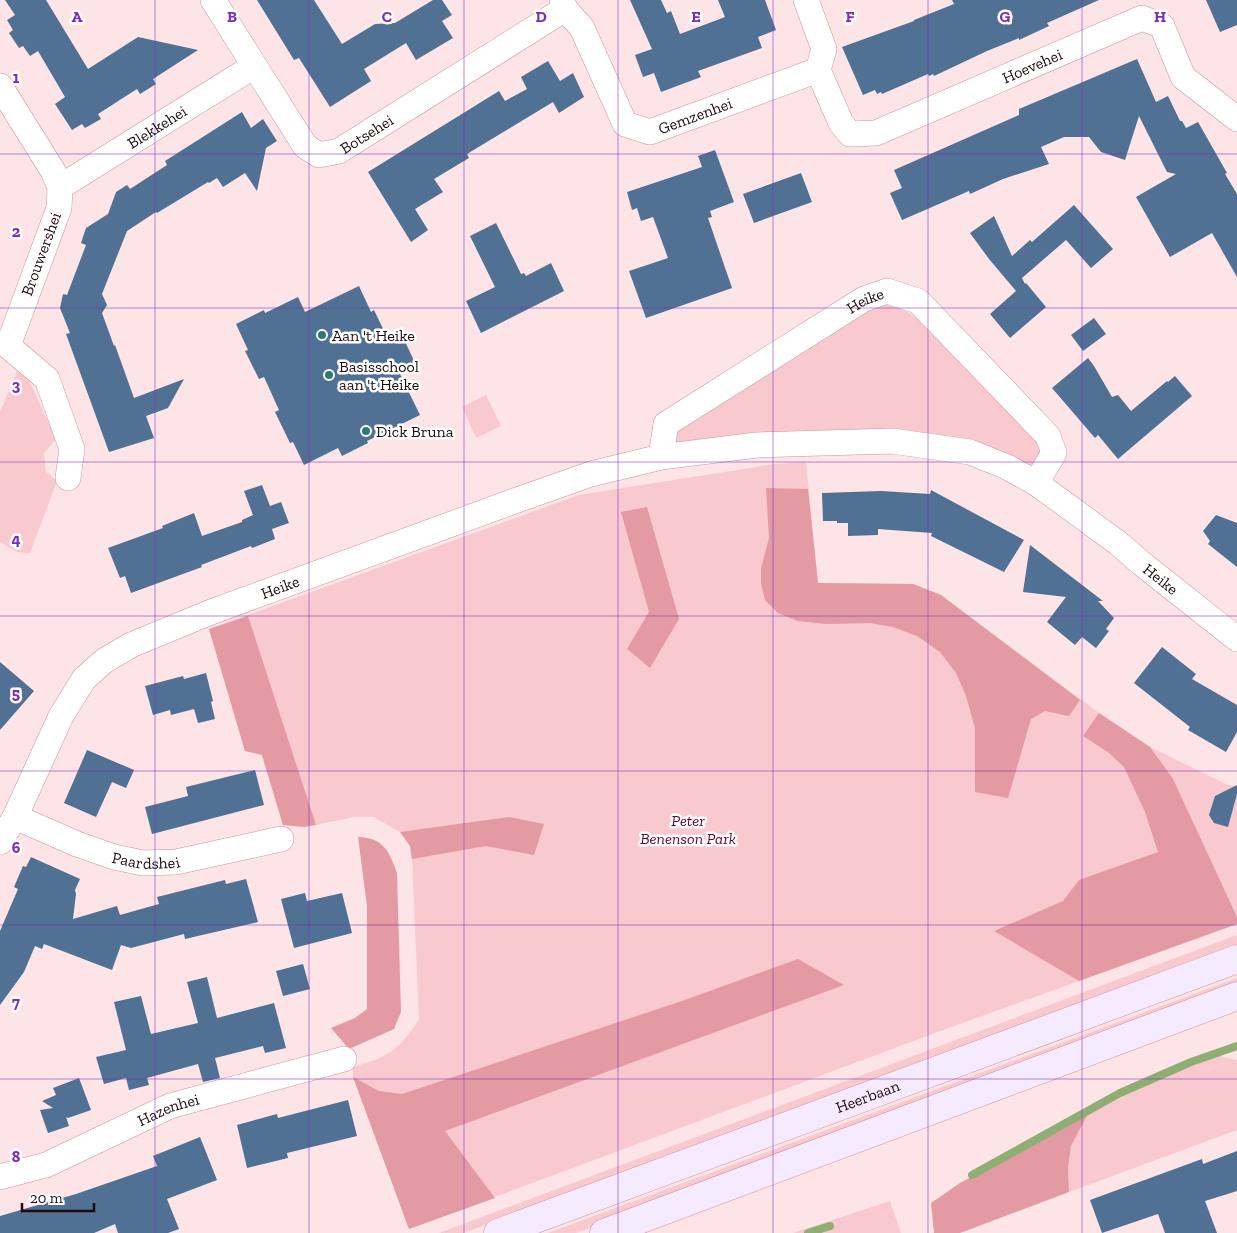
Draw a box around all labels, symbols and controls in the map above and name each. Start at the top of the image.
text: A [72,7,83,26]
text: B [227,7,237,26]
text: C [382,7,392,26]
text: D [535,7,547,26]
text: E [691,7,701,26]
text: F [845,7,855,26]
text: G [1000,7,1011,26]
text: H [1154,7,1166,26]
street label: Hoevehei [999,44,1065,87]
text: 1 [13,68,20,87]
street label: Gemzenhei [655,93,735,138]
street label: Blekkehei [124,101,190,152]
street label: Botsehei [336,110,397,158]
street label: Brouwershei [17,209,65,298]
text: 2 [12,222,21,241]
street label: Heike [843,283,886,317]
place label: Aan 't Heike [332,326,415,345]
marker: Aan 't Heike [316,329,328,341]
place label: Basisschool aan 't Heike [339,357,419,394]
marker: Basisschool aan 't Heike [323,369,335,381]
text: 3 [12,376,21,395]
place label: Dick Bruna [376,422,454,441]
marker: Dick Bruna [360,425,372,437]
text: 4 [11,530,21,549]
street label: Heike [1140,559,1182,598]
street label: Heike [258,571,302,602]
text: 5 [12,684,20,703]
park label: Peter Benenson Park [640,811,736,848]
text: 6 [12,838,21,857]
street label: Paardshei [110,847,182,873]
text: 7 [12,993,20,1012]
street label: Heerbaan [833,1075,903,1117]
street label: Hazenhei [134,1089,201,1130]
text: 8 [12,1147,21,1166]
scale bar [22,1180,95,1212]
text: 20 m [30,1189,63,1207]

